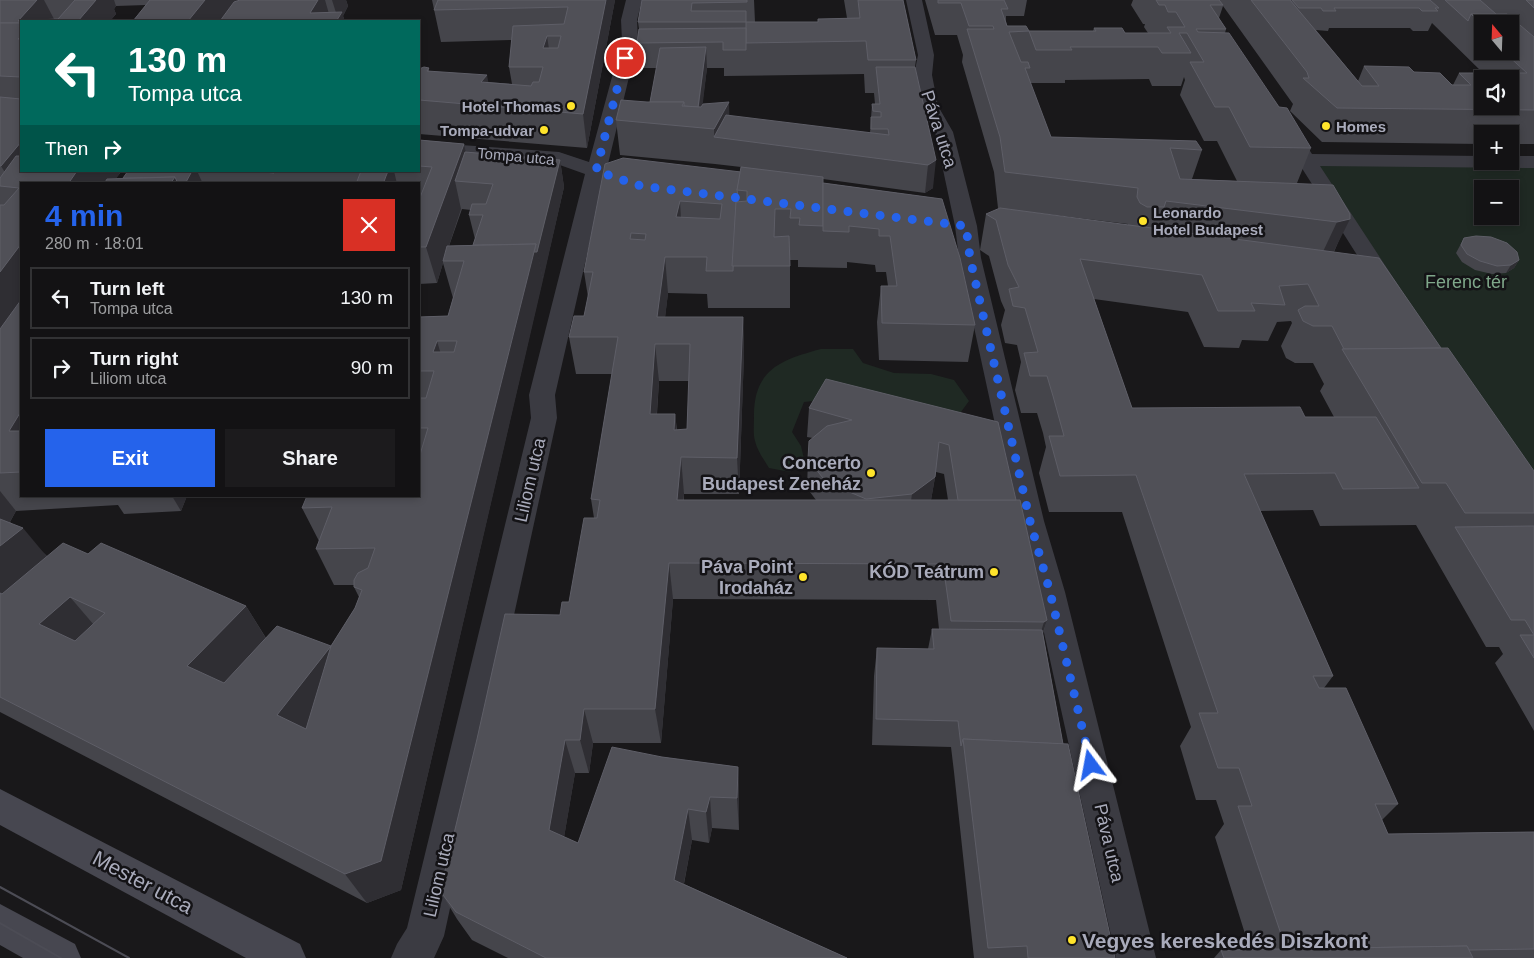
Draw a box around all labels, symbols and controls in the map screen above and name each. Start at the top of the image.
north arrow [1474,15,1519,60]
map controls [1474,15,1519,225]
pin [604,37,646,79]
icon: left [45,40,110,105]
text: 130 m [128,40,227,79]
icon: arrive [611,44,639,72]
button: sound [1474,70,1519,115]
text: Tompa utca [128,81,242,106]
street label: Páva utca [917,88,961,171]
place label: Hotel Thomas [462,98,561,115]
marker: Hotel Thomas [565,100,577,112]
place label: Homes [1336,118,1386,135]
marker: Homes [1320,120,1332,132]
place label: Tompa-udvar [440,122,534,139]
marker: Tompa-udvar [538,124,550,136]
button: + [1474,125,1519,170]
icon: right [98,135,126,163]
text: Then [45,138,88,159]
street label: Tompa utca [477,144,556,168]
button: − [1474,180,1519,225]
text: 4 min [45,199,123,232]
button: close [343,199,395,251]
place label: Leonardo Hotel Budapest [1153,204,1263,238]
marker: Leonardo Hotel Budapest [1137,215,1149,227]
text: 280 m · 18:01 [45,235,144,252]
park label: Ferenc tér [1425,272,1507,292]
text: Turn left [90,278,165,299]
icon: left [47,284,75,312]
text: 130 m [340,287,393,308]
text: Tompa utca [90,300,173,317]
text: Turn right [90,348,178,369]
icon: right [47,354,75,382]
text: 90 m [351,357,393,378]
text: Liliom utca [90,370,166,387]
button: Exit [45,429,215,487]
button: Share [225,429,395,487]
street label: Liliom utca [511,435,550,524]
place label: Concerto Budapest Zeneház [702,453,861,494]
marker: Concerto Budapest Zeneház [865,467,877,479]
place label: Páva Point Irodaház [701,557,793,598]
place label: KÓD Teátrum [869,561,984,582]
marker: KÓD Teátrum [988,566,1000,578]
marker: Páva Point Irodaház [797,571,809,583]
position arrow [1064,738,1116,790]
street label: Páva utca [1090,802,1128,885]
street label: Liliom utca [420,830,459,919]
street label: Mester utca [89,846,197,918]
place label: Vegyes kereskedés Diszkont [1082,929,1368,952]
marker: Vegyes kereskedés Diszkont [1066,934,1078,946]

